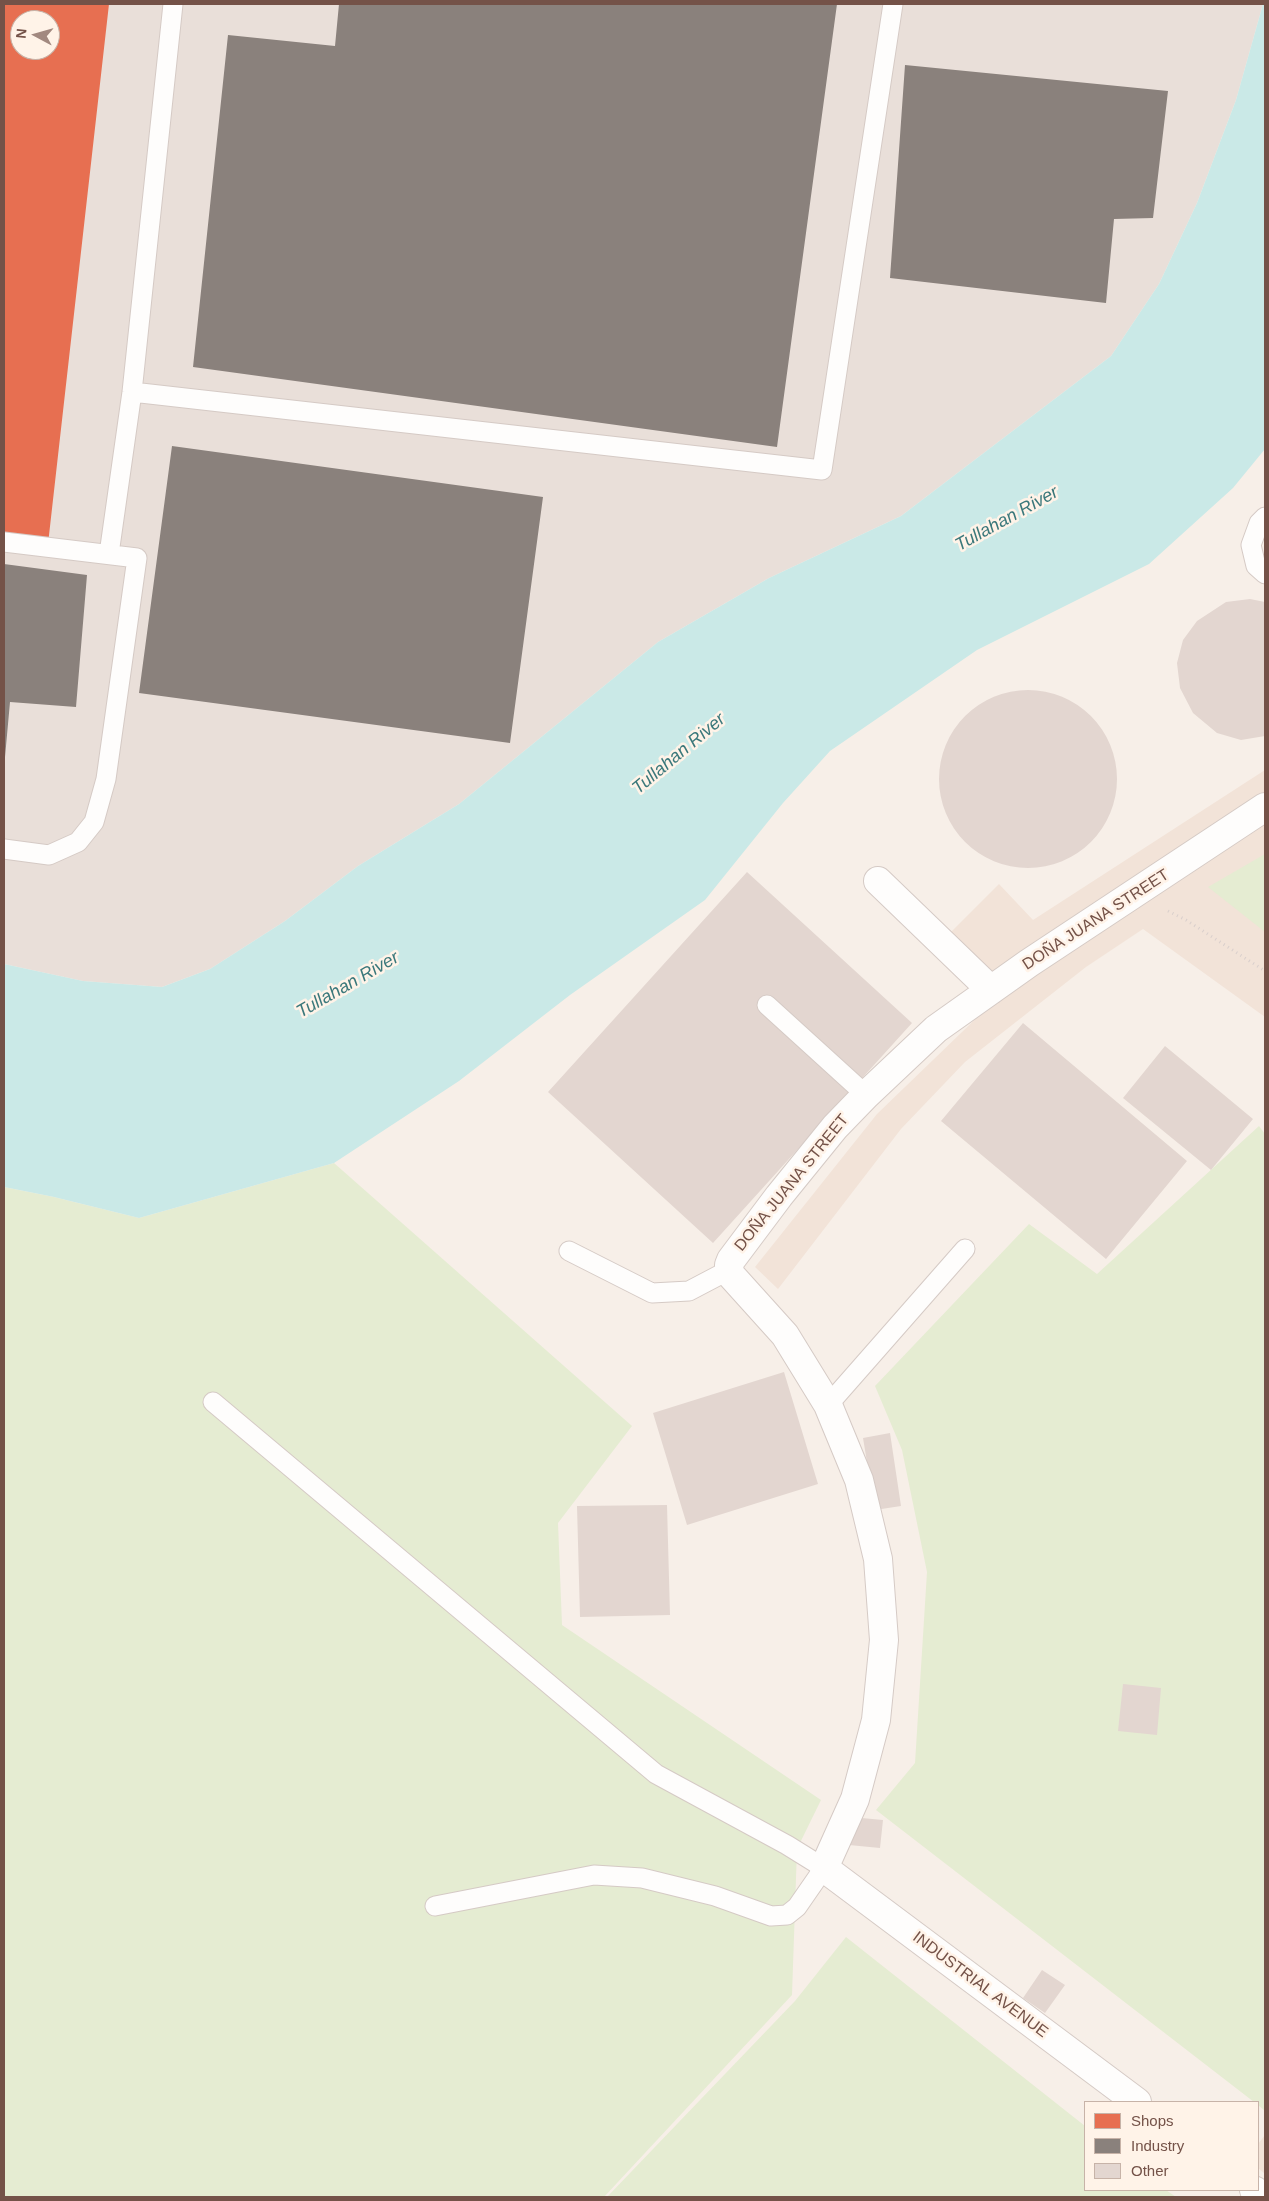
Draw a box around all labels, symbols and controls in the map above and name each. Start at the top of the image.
north arrow [10,10,60,60]
text: N [13,28,30,39]
water label: Tullahan River [952,482,1062,556]
water label: Tullahan River [628,709,730,799]
street label: DOÑA JUANA STREET [1019,865,1173,975]
water label: Tullahan River [293,947,403,1023]
street label: DOÑA JUANA STREET [731,1111,853,1255]
street label: INDUSTRIAL AVENUE [909,1928,1051,2042]
legend [1084,2101,1259,2191]
text: Shops [1131,2112,1174,2129]
text: Industry [1131,2137,1184,2154]
text: Other [1131,2162,1169,2179]

